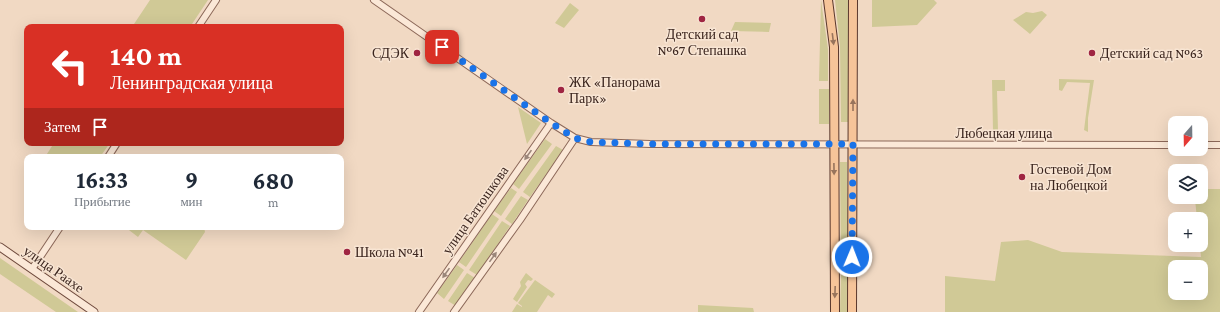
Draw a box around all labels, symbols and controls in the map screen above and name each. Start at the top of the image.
marker: Детский сад №67 Степашка [697,14,707,24]
place label: Детский сад №67 Степашка [657,26,747,58]
pin [425,30,459,64]
one-way arrow [830,33,836,45]
icon: arrive [431,36,453,58]
icon: left [44,40,96,92]
text: 140 m [110,40,182,71]
place label: СДЭК [372,45,410,61]
place label: Детский сад №63 [1100,45,1203,61]
marker: СДЭК [412,48,422,58]
marker: Детский сад №63 [1087,48,1097,58]
text: Ленинградская улица [110,73,273,93]
place label: ЖК «Панорама Парк» [569,74,661,106]
marker: ЖК «Панорама Парк» [556,85,566,95]
one-way arrow [850,98,856,111]
icon: arrive [89,116,111,138]
north arrow [1168,116,1208,156]
map controls [1168,116,1208,300]
text: Затем [44,119,81,135]
street label: Любецкая улица [955,125,1053,141]
one-way arrow [524,150,532,160]
place label: Гостевой Дом на Любецкой [1030,161,1112,193]
street label: улица Батюшкова [439,162,512,257]
one-way arrow [831,163,837,176]
button: layers [1168,164,1208,204]
text: 16:33 [76,166,128,193]
text: 9 [185,166,198,193]
text: 680 [252,167,294,194]
marker: Гостевой Дом на Любецкой [1017,172,1027,182]
text: Прибытие [74,194,131,209]
text: мин [180,194,203,209]
text: m [268,195,278,210]
button: + [1168,212,1208,252]
position arrow [831,236,873,278]
street label: улица Раахе [21,242,87,296]
place label: Школа №41 [355,244,424,260]
marker: Школа №41 [342,247,352,257]
one-way arrow [489,252,497,263]
button: − [1168,260,1208,300]
one-way arrow [442,268,450,278]
one-way arrow [832,286,839,298]

